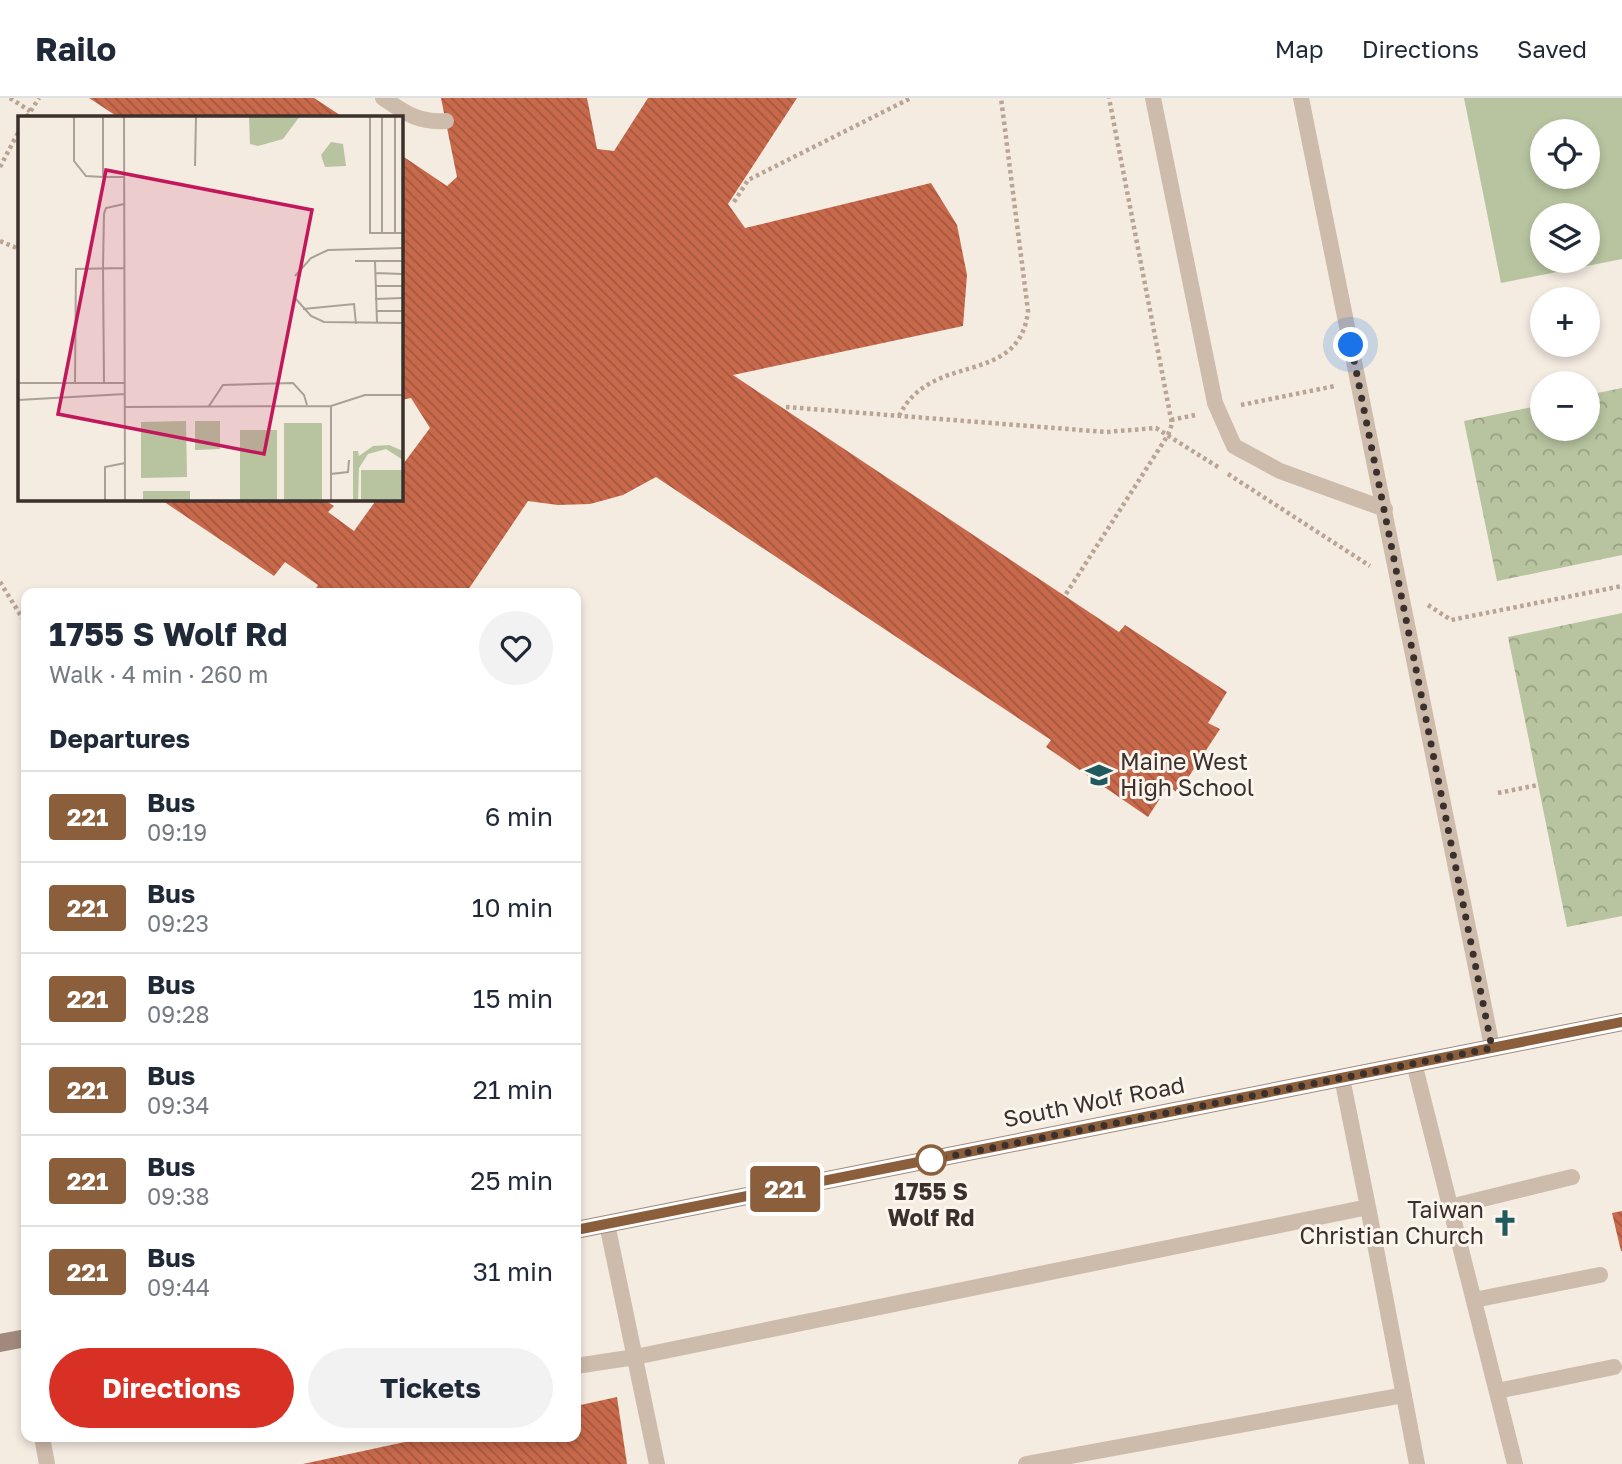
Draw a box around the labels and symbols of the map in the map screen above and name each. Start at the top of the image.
inset map [18,116,402,500]
your location [1333,327,1368,362]
place label: Maine West High School [1120,747,1254,801]
school or university icon: Maine West High School [1084,760,1114,790]
street label: South Wolf Road [1001,1070,1187,1132]
marker: 1755 S Wolf Rd [916,1145,946,1175]
line badge: 221 [745,1166,825,1212]
place label: 1755 S Wolf Rd [888,1177,974,1231]
place label: Taiwan Christian Church [1300,1195,1484,1249]
church icon: Taiwan Christian Church [1490,1208,1520,1238]

